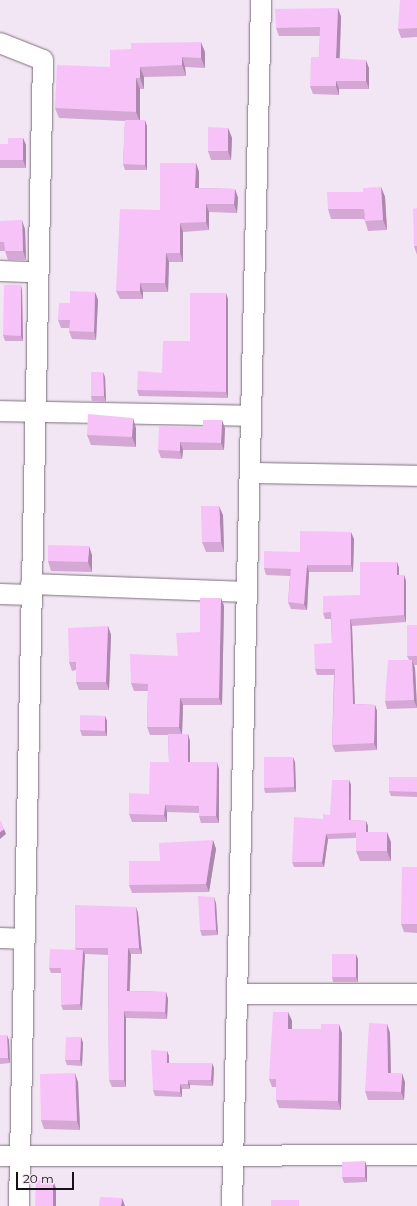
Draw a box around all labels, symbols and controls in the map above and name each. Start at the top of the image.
scale bar [18,1164,76,1190]
text: 20 m [23,1171,54,1186]

